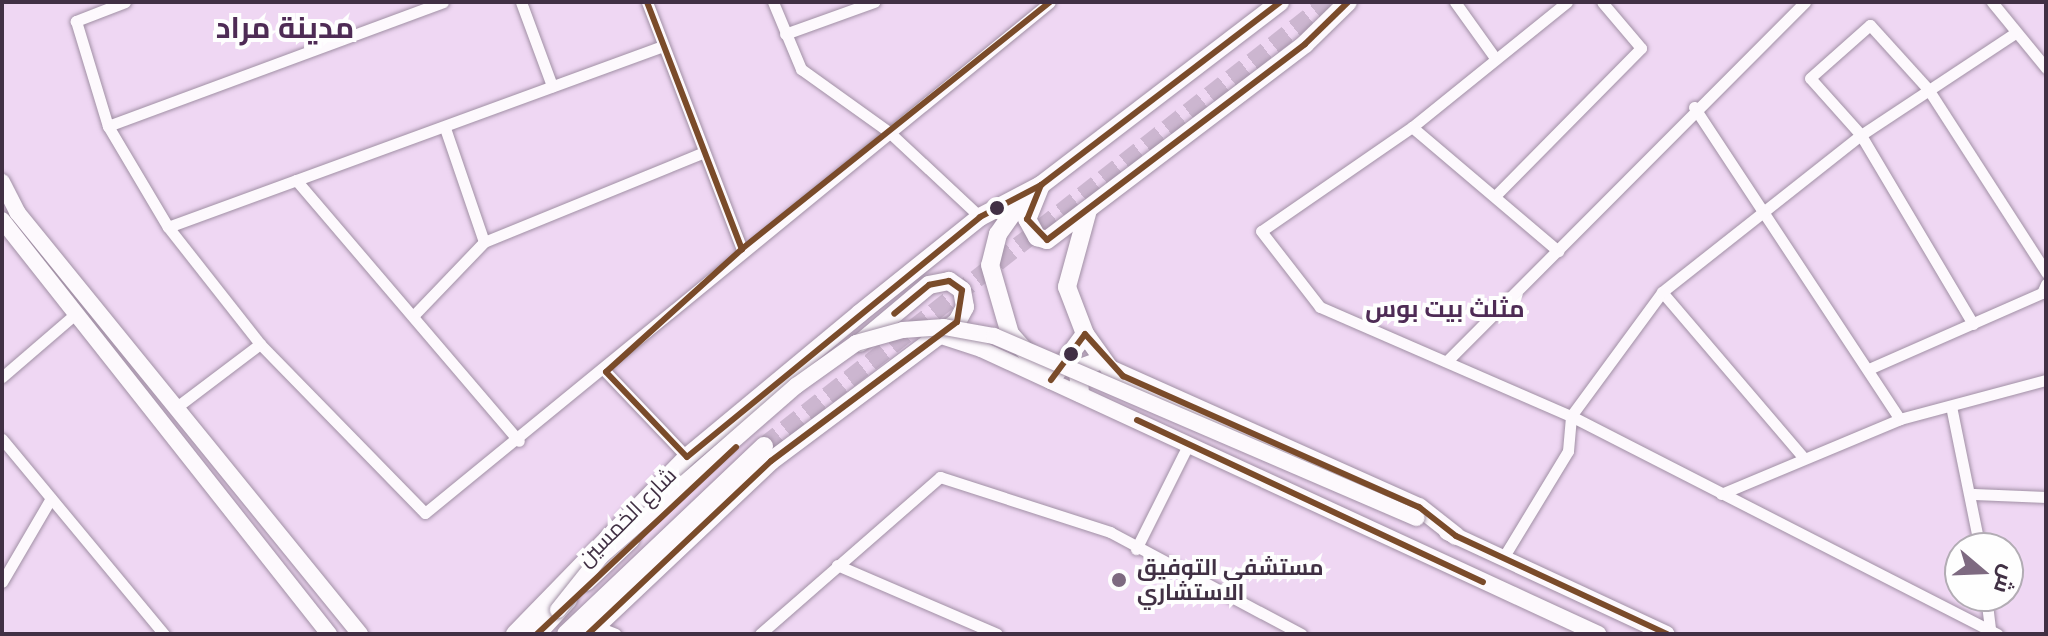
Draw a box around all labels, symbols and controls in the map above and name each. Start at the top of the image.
district label: مدينة مراد [216,10,354,46]
unlabelled marker [989,200,1005,216]
district label: مثلث بيت بوس [1365,296,1525,324]
unlabelled marker [1063,346,1079,362]
street label: شارع الخمسين [572,462,682,572]
north arrow [1944,532,2024,612]
place label: مستشفى التوفيق الاستشاري [1137,554,1324,606]
text: ش [1989,562,2022,597]
marker: مستشفى التوفيق الاستشاري [1108,569,1130,591]

